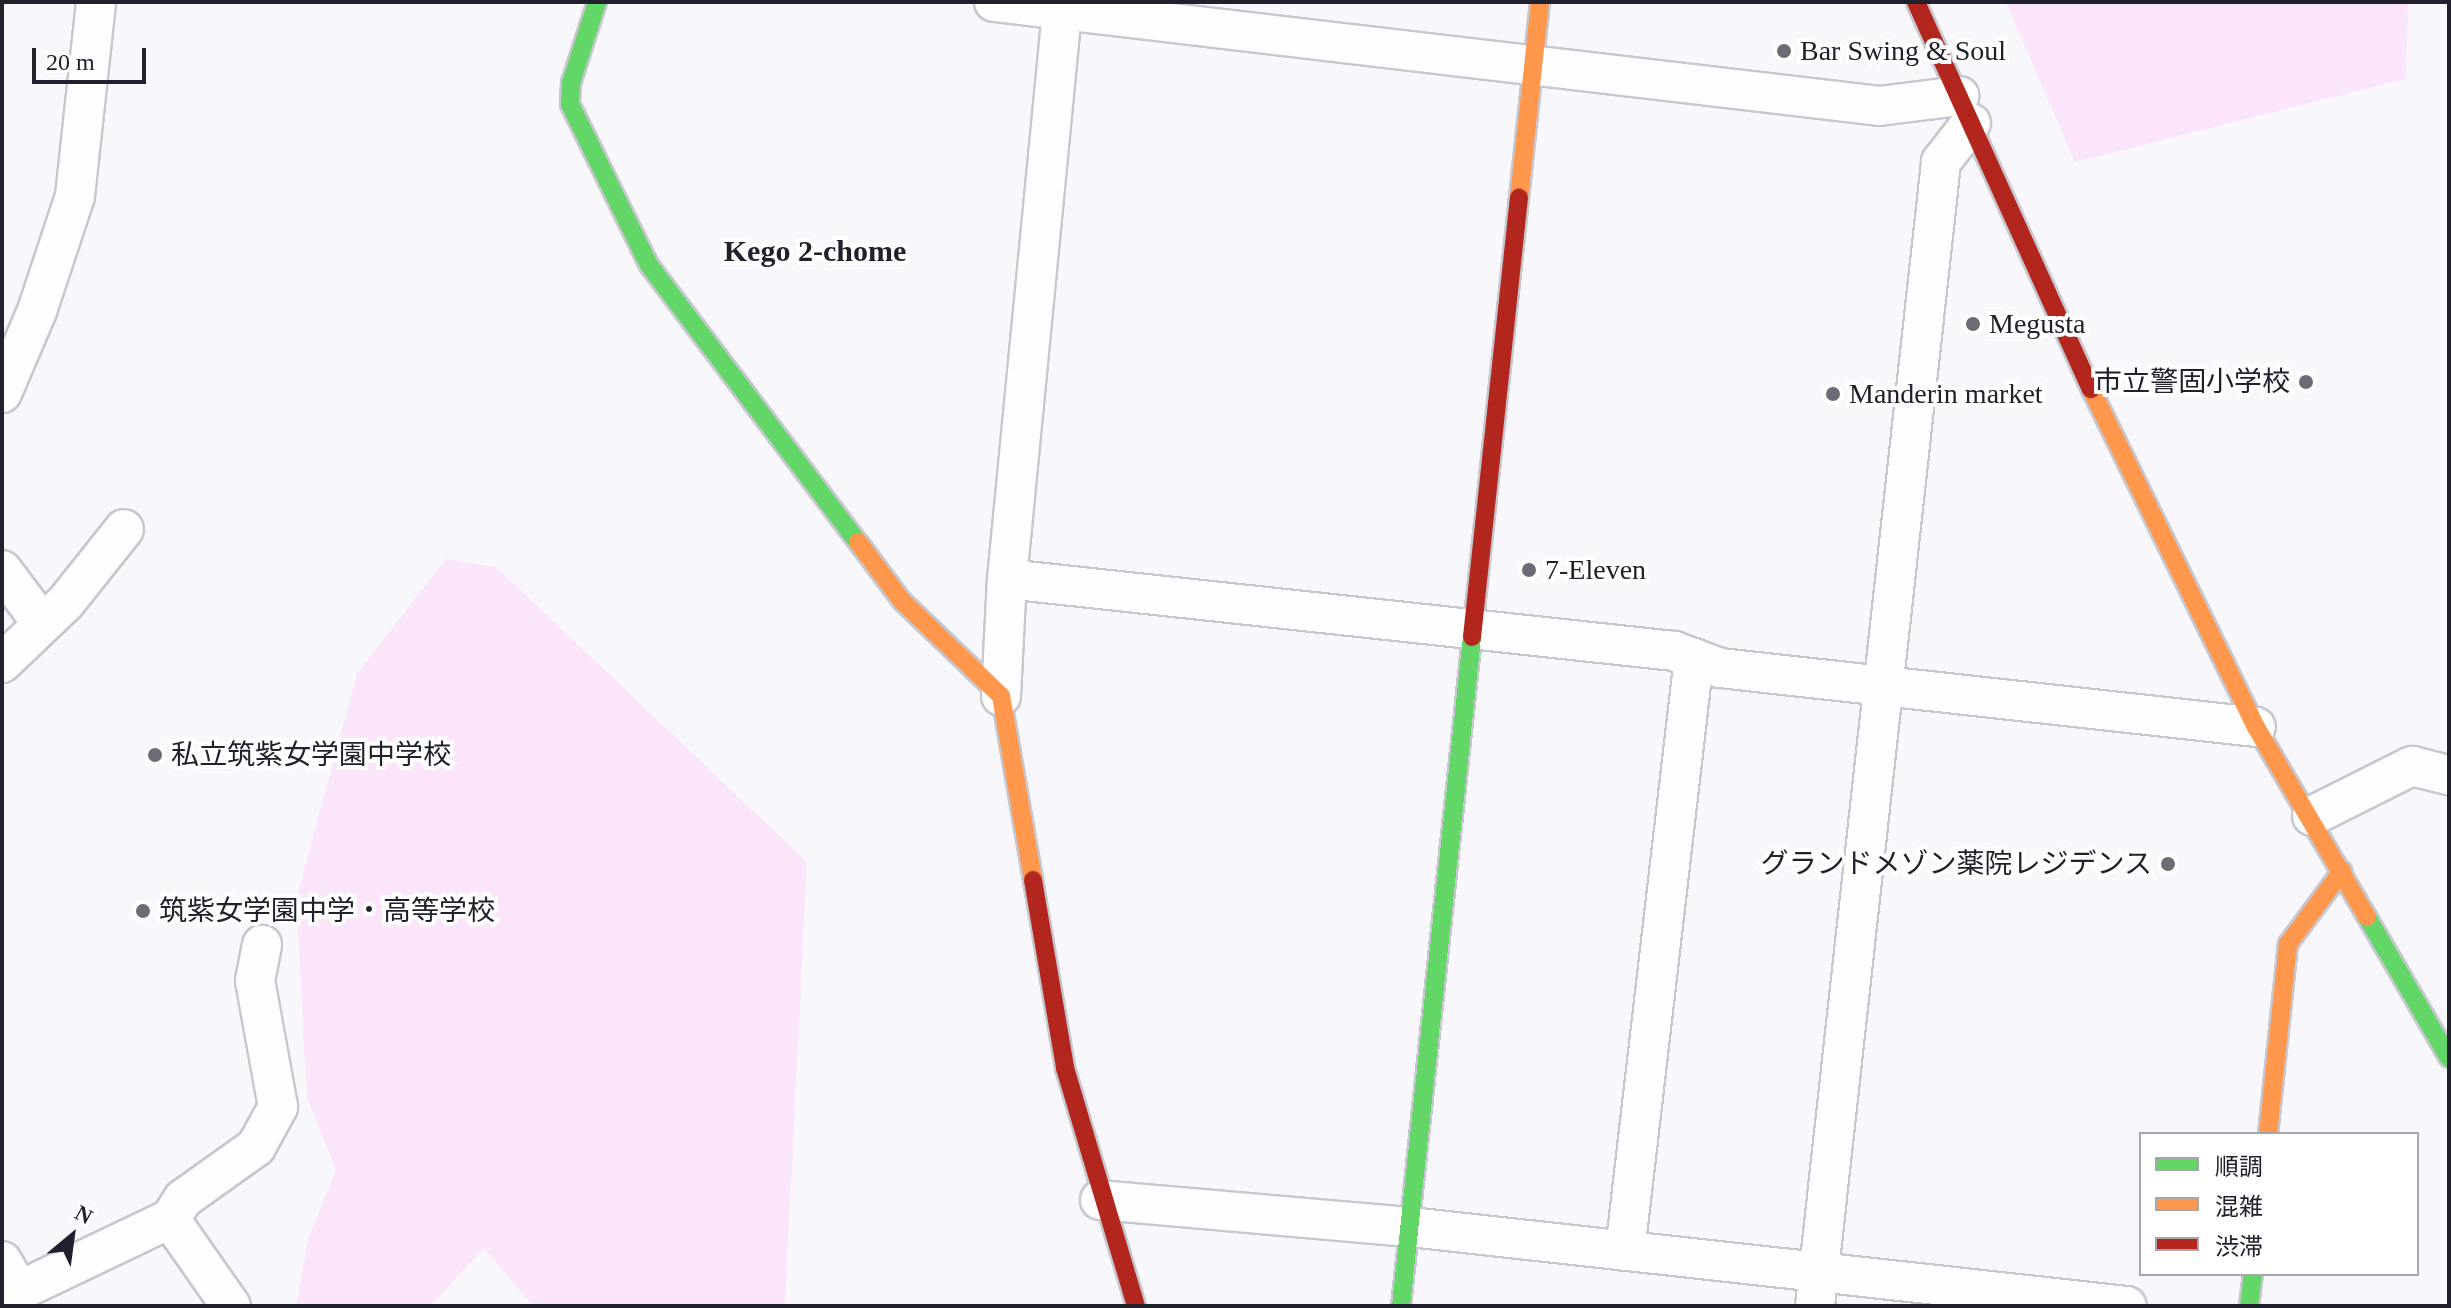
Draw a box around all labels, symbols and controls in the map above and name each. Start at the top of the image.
scale bar [36,32,150,82]
place label: Bar Swing & Soul [1800,34,2006,68]
marker: Bar Swing & Soul [1775,42,1793,60]
text: 20 m [46,49,95,75]
district label: Kego 2-chome [724,233,906,269]
place label: Megusta [1989,307,2085,341]
marker: Megusta [1964,315,1982,333]
place label: 市立警固小学校 [2094,365,2290,399]
marker: 市立警固小学校 [2297,373,2315,391]
place label: Manderin market [1849,377,2043,411]
marker: Manderin market [1824,385,1842,403]
place label: 7-Eleven [1545,553,1646,587]
marker: 7-Eleven [1520,561,1538,579]
place label: 私立筑紫女学園中学校 [171,738,451,772]
marker: 私立筑紫女学園中学校 [146,746,164,764]
place label: グランドメゾン薬院レジデンス [1760,847,2152,881]
marker: グランドメゾン薬院レジデンス [2159,855,2177,873]
place label: 筑紫女学園中学・高等学校 [159,894,495,928]
marker: 筑紫女学園中学・高等学校 [134,902,152,920]
legend [2139,1132,2419,1276]
text: 順調 [2215,1154,2263,1180]
text: 混雑 [2215,1194,2263,1220]
north arrow [32,1196,112,1276]
text: N [71,1200,97,1229]
text: 渋滞 [2215,1234,2263,1260]

